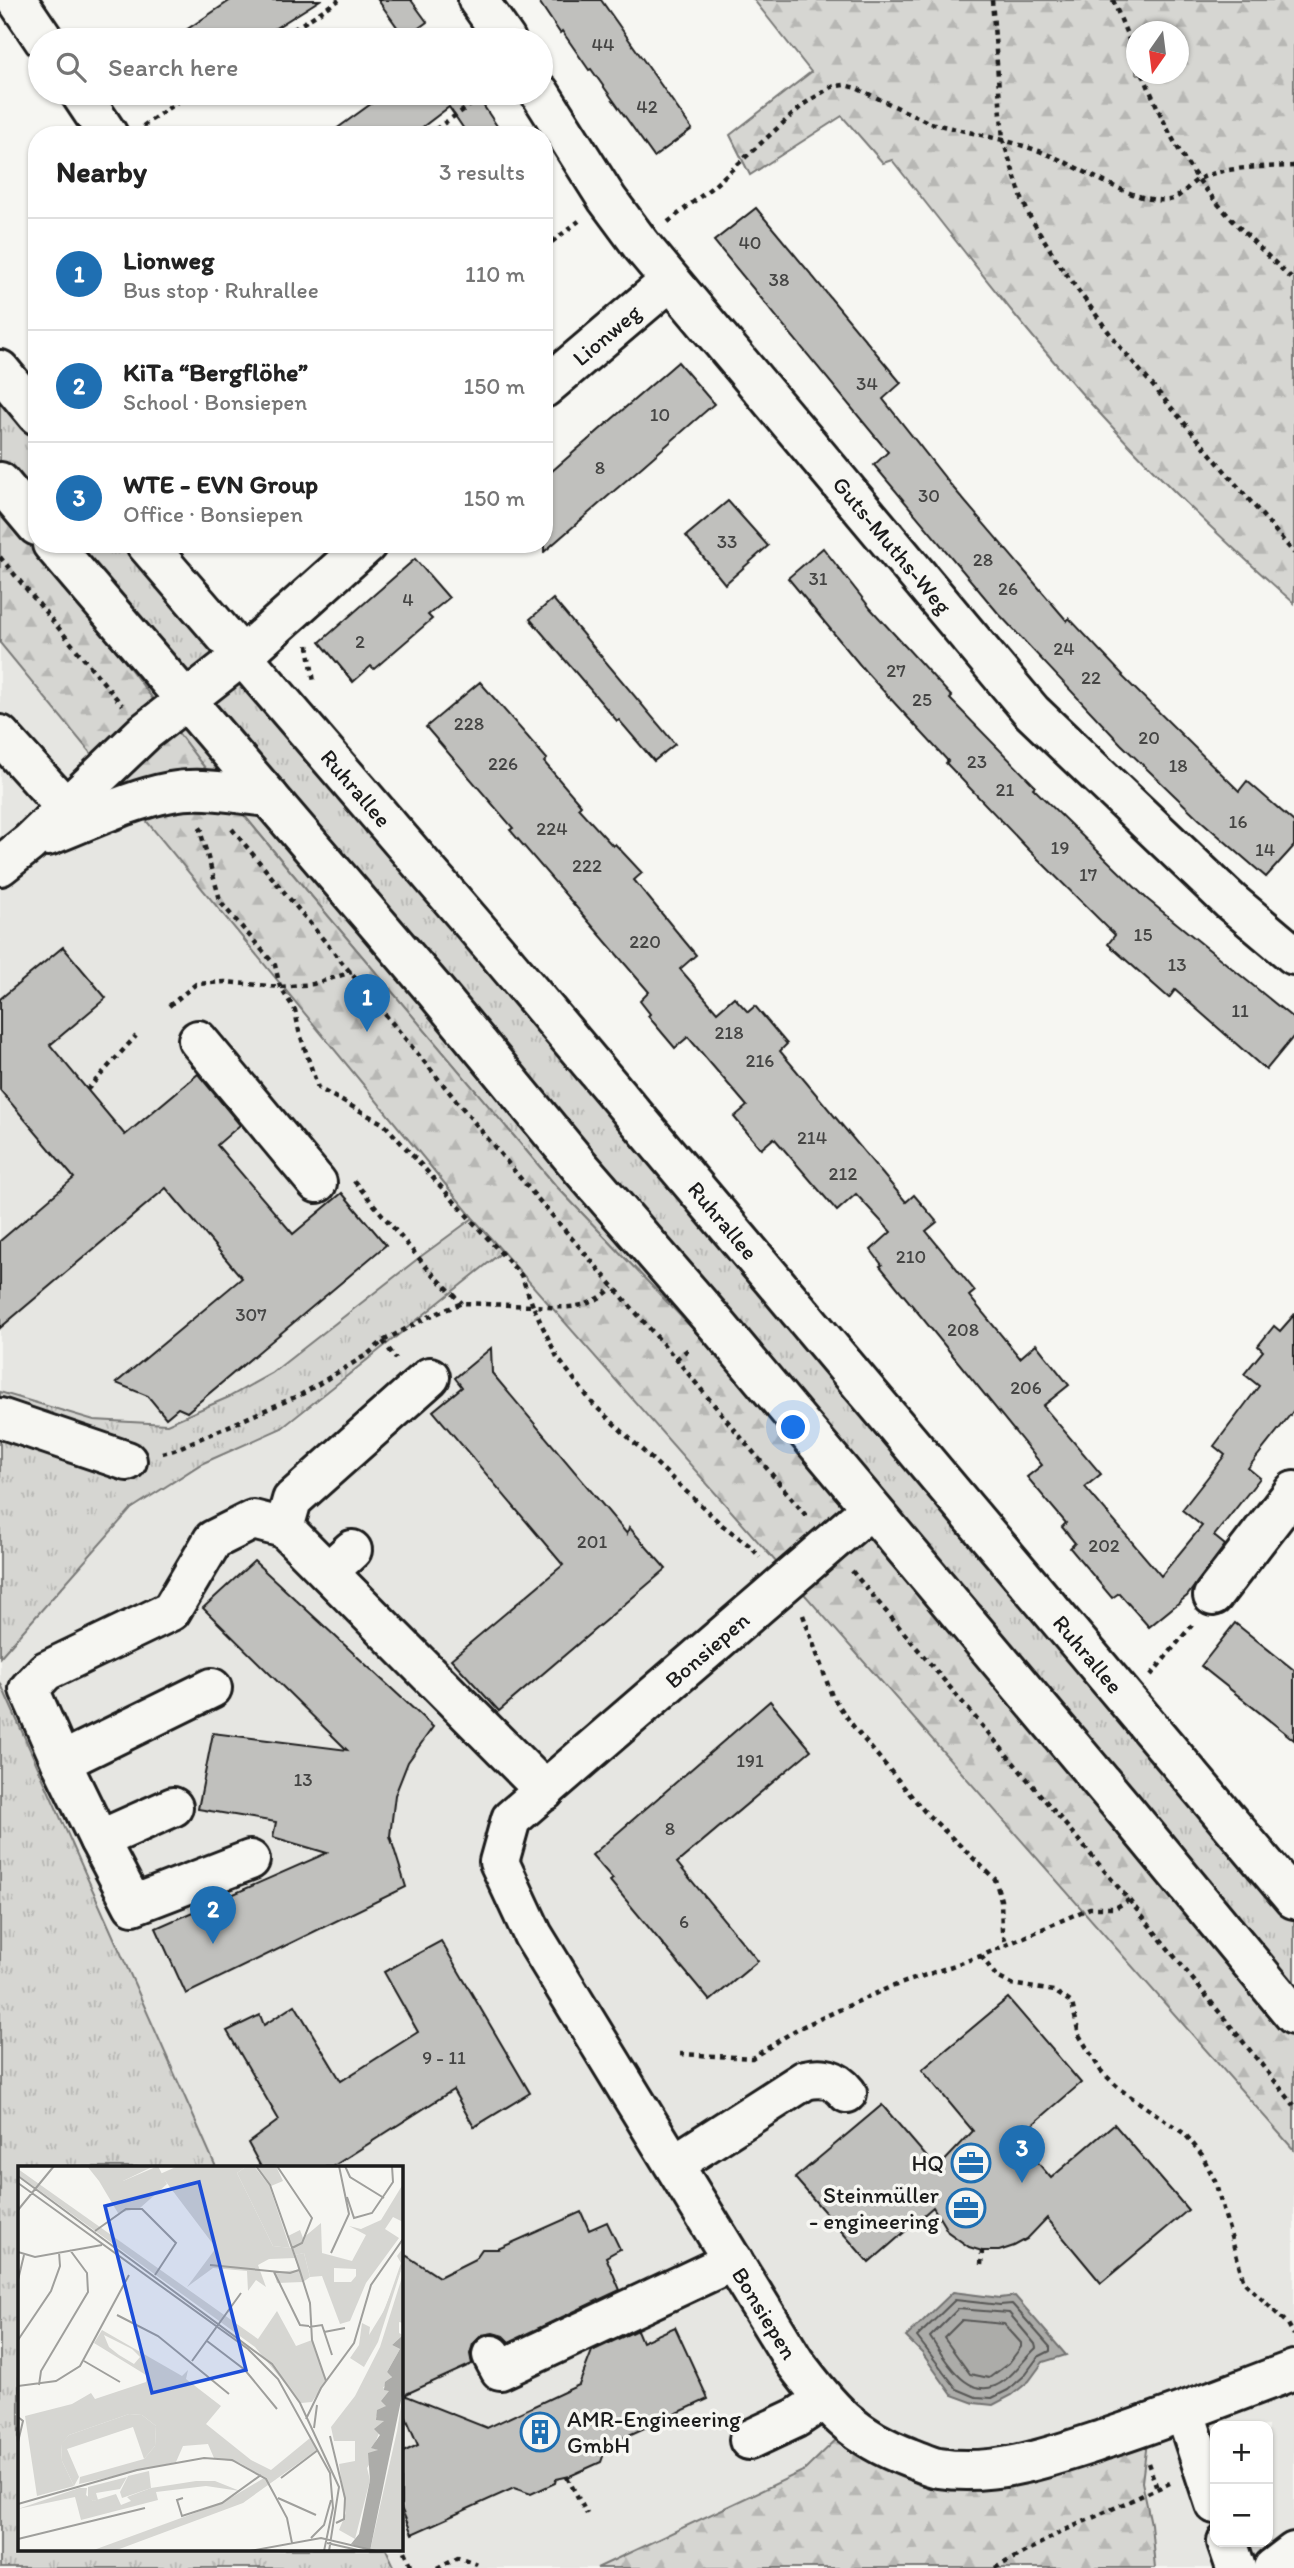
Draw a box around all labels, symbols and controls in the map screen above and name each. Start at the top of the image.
north arrow [1126,21,1189,84]
search box [28,28,553,105]
house number: 44 [592,33,614,56]
icon: search [52,48,90,86]
text: Search here [108,51,238,83]
house number: 42 [636,95,658,118]
text: Nearby [56,153,147,190]
text: 3 results [439,158,525,186]
house number: 40 [738,231,762,254]
text: Lionweg [123,244,214,276]
text: 1 [74,260,84,288]
text: 110 m [465,260,525,288]
house number: 38 [769,268,789,291]
text: Bus stop · Ruhrallee [123,276,319,304]
street label: Lionweg [567,298,646,372]
text: KiTa “Bergflöhe” [123,356,308,388]
text: 2 [73,372,85,400]
text: 150 m [464,372,525,400]
house number: 34 [856,372,878,395]
text: School · Bonsiepen [123,388,307,416]
house number: 10 [650,403,670,426]
house number: 8 [595,456,605,479]
text: WTE - EVN Group [123,468,318,500]
street label: Guts-Muths-Weg [827,471,958,620]
text: 3 [73,484,85,512]
text: 150 m [464,484,525,512]
house number: 30 [918,484,940,507]
text: Office · Bonsiepen [123,500,303,528]
house number: 33 [717,530,737,553]
house number: 28 [973,548,993,571]
house number: 31 [808,567,828,590]
house number: 26 [998,577,1018,600]
house number: 4 [402,588,414,611]
house number: 2 [355,630,365,653]
house number: 24 [1053,637,1075,660]
house number: 27 [886,659,906,682]
house number: 22 [1081,666,1101,689]
house number: 25 [912,688,932,711]
house number: 228 [454,712,484,735]
house number: 20 [1138,726,1160,749]
street label: Ruhrallee [315,743,397,833]
house number: 23 [967,750,987,773]
house number: 226 [488,752,518,775]
house number: 18 [1168,754,1188,777]
house number: 21 [996,778,1015,801]
house number: 16 [1229,810,1247,833]
house number: 224 [536,817,568,840]
house number: 19 [1051,836,1069,859]
house number: 14 [1255,838,1275,861]
house number: 222 [572,854,602,877]
house number: 17 [1079,863,1097,886]
house number: 15 [1134,923,1152,946]
house number: 220 [629,930,661,953]
house number: 13 [1167,953,1187,976]
pin: 1 [344,974,390,1032]
house number: 11 [1231,999,1249,1022]
house number: 218 [714,1021,744,1044]
house number: 216 [746,1049,774,1072]
house number: 214 [797,1126,827,1149]
house number: 212 [829,1162,857,1185]
street label: Ruhrallee [682,1175,764,1265]
house number: 210 [896,1245,926,1268]
house number: 307 [235,1303,267,1326]
house number: 208 [947,1318,979,1341]
house number: 206 [1010,1376,1042,1399]
your location [776,1410,810,1444]
house number: 201 [577,1530,607,1553]
house number: 202 [1088,1534,1120,1557]
street label: Bonsiepen [659,1606,755,1694]
street label: Ruhrallee [1047,1609,1129,1699]
house number: 191 [736,1749,764,1772]
house number: 13 [293,1768,313,1791]
house number: 8 [665,1817,675,1840]
pin: 2 [190,1886,236,1944]
house number: 6 [679,1910,689,1933]
house number: 9 - 11 [422,2046,466,2069]
pin: 3 [999,2125,1045,2183]
office icon: HQ [950,2142,992,2184]
place label: HQ [911,2149,944,2177]
inset map [18,2166,402,2550]
place label: Steinmüller - engineering [809,2181,939,2235]
office icon: Steinmüller - engineering [945,2187,987,2229]
street label: Bonsiepen [726,2262,804,2364]
place label: AMR-Engineering GmbH [567,2405,741,2459]
building icon: AMR-Engineering GmbH [519,2411,561,2453]
map controls [1210,2421,1273,2547]
button: + [1210,2421,1273,2484]
button: − [1210,2484,1273,2547]

